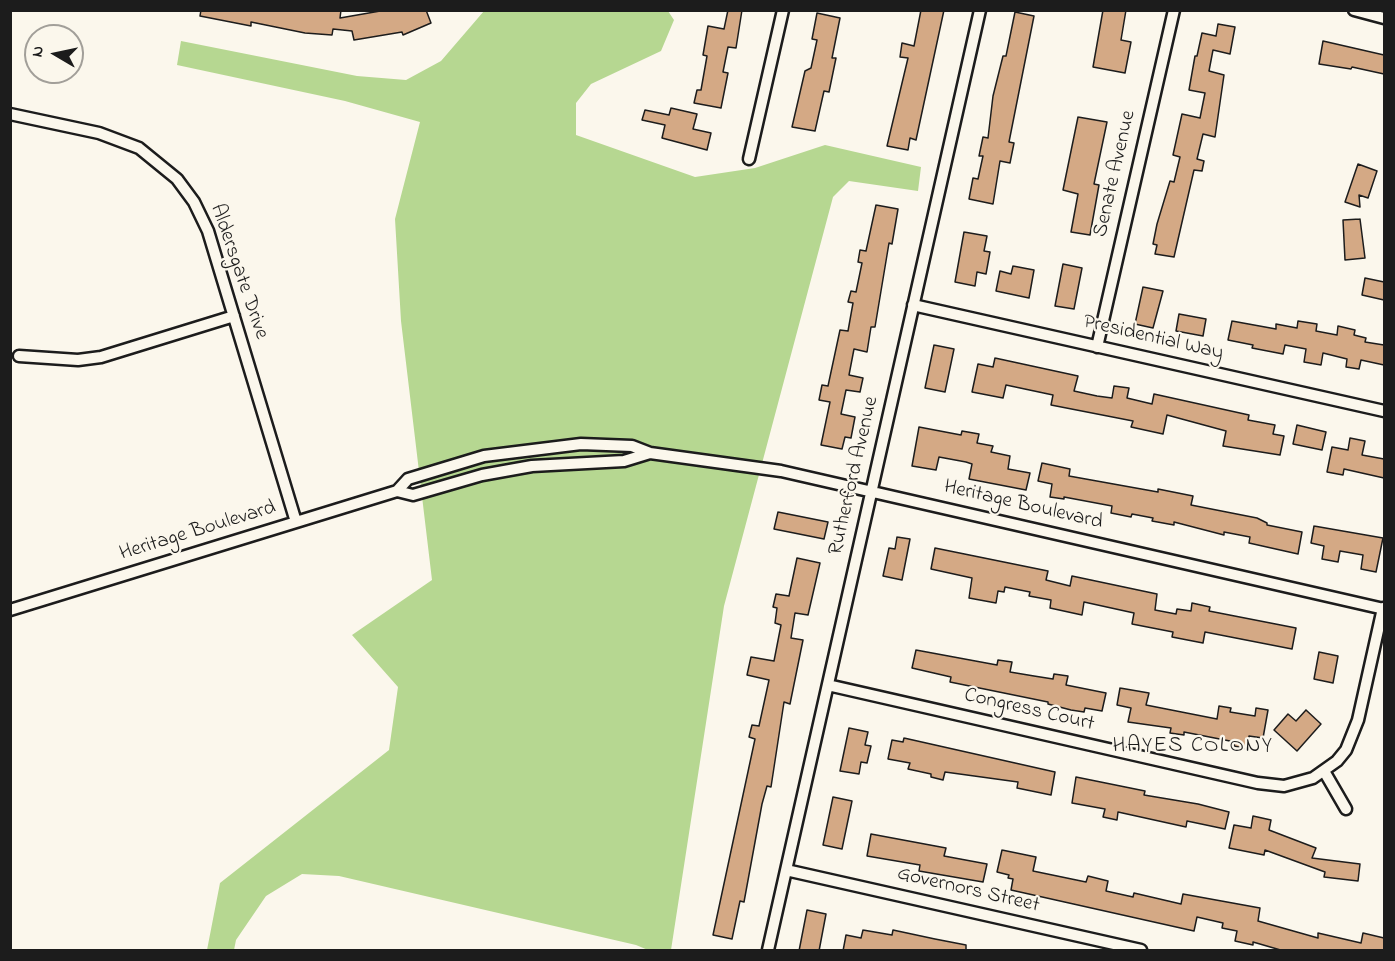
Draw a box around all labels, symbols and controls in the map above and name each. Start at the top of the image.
north arrow [24,24,84,84]
text: N [25,44,51,59]
street label: Senate Avenue [1089,108,1143,240]
street label: Aldersgate Drive [203,201,273,343]
street label: Presidential Way [1080,311,1226,367]
street label: Rutherford Avenue [824,394,886,558]
street label: Heritage Boulevard [941,475,1105,537]
street label: Heritage Boulevard [117,496,279,568]
street label: Congress Court [961,684,1097,738]
district label: HAYES COLONY [1113,734,1273,760]
street label: Governors Street [894,862,1042,920]

